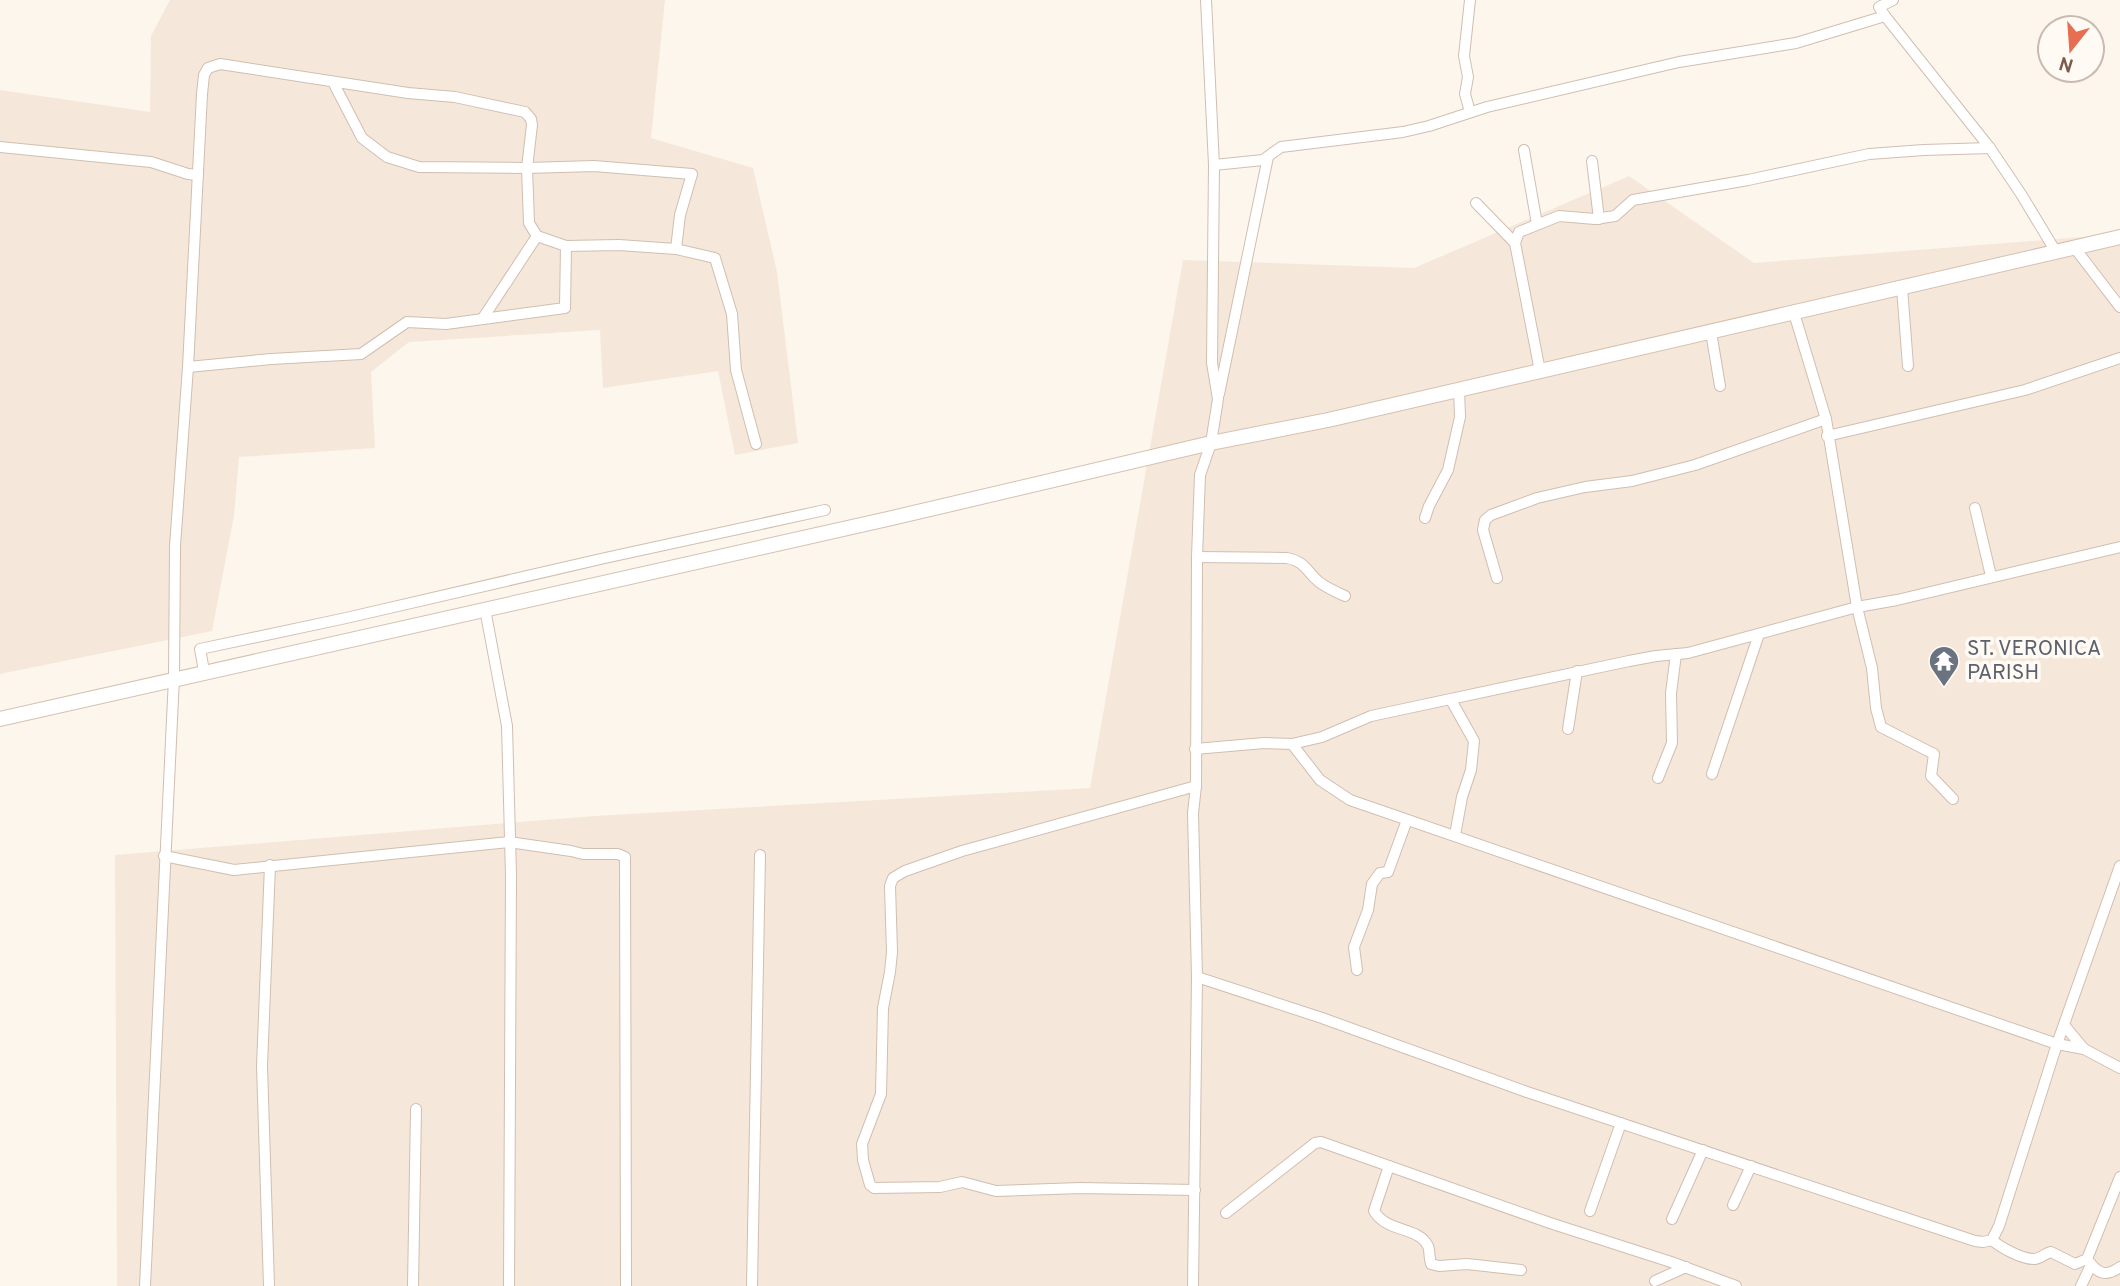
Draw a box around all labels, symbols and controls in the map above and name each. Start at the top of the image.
north arrow [2036,14,2106,84]
text: N [2057,50,2077,77]
place label: ST. VERONICA PARISH [1967,636,2101,687]
temple icon: ST. VERONICA PARISH [1927,644,1961,688]

